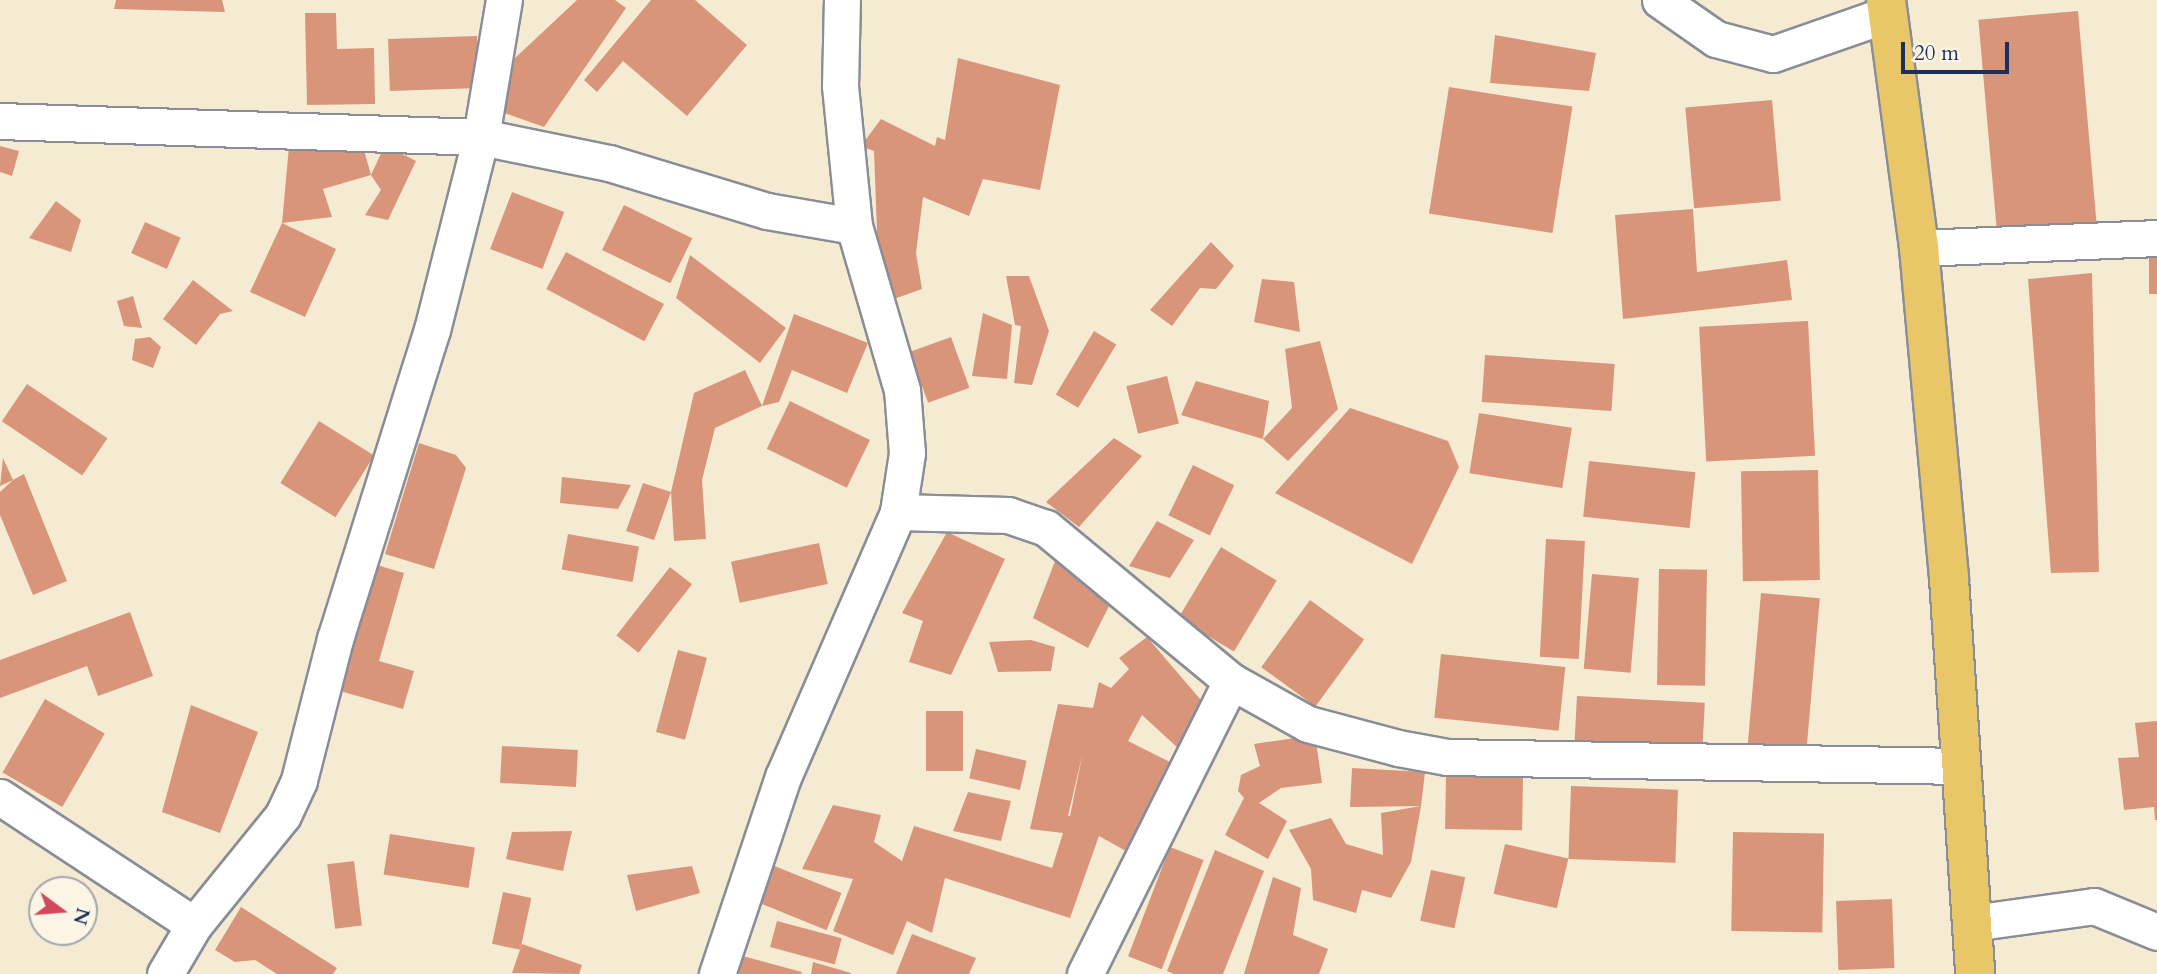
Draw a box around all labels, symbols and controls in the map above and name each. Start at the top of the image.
scale bar [1905,28,2014,72]
text: 20 m [1914,39,1959,68]
north arrow [28,876,98,946]
text: N [66,905,96,928]

